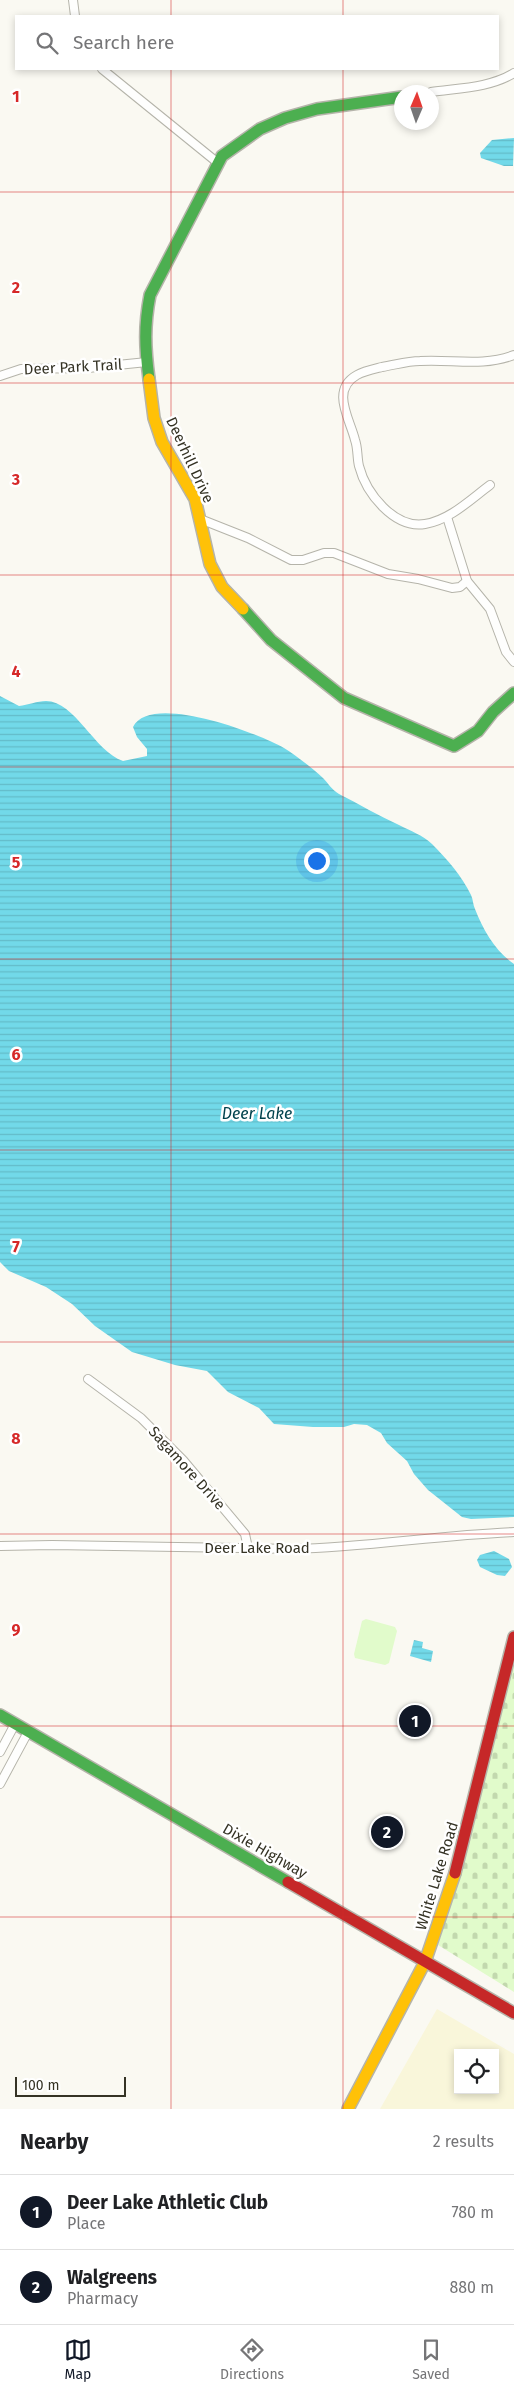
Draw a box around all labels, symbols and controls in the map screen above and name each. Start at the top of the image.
search box [15,15,499,70]
icon: search [33,29,61,57]
text: Search here [73,31,174,54]
north arrow [394,85,439,130]
text: 1 [12,87,20,106]
text: 2 [12,278,20,297]
street label: Deer Park Trail [23,355,123,379]
street label: Deerhill Drive [162,414,218,506]
text: 3 [11,470,20,489]
text: 4 [11,662,21,681]
your location [304,848,330,874]
text: 5 [12,853,21,872]
text: 6 [11,1045,21,1064]
water label: Deer Lake [222,1104,292,1123]
text: 7 [12,1237,20,1256]
street label: Sagamore Drive [145,1423,229,1513]
text: 8 [11,1429,21,1448]
street label: Deer Lake Road [204,1539,310,1557]
text: 9 [12,1620,21,1639]
pin: 1 [399,1702,431,1740]
pin: 2 [371,1813,403,1851]
street label: Dixie Highway [220,1820,311,1883]
street label: White Lake Road [412,1820,462,1932]
map controls [454,2049,499,2094]
button: locate [454,2049,499,2094]
scale bar [15,2074,126,2097]
text: 100 m [22,2077,59,2094]
text: Nearby [20,2129,88,2155]
text: 2 results [433,2132,494,2151]
text: Deer Lake Athletic Club [67,2191,268,2214]
text: 1 [32,2203,40,2222]
text: 780 m [452,2203,494,2222]
text: Place [67,2214,106,2233]
text: Walgreens [67,2266,157,2289]
text: 2 [32,2278,40,2297]
text: 880 m [449,2278,494,2297]
text: Pharmacy [67,2289,138,2308]
tab: Map [64,2336,92,2383]
tab: Directions [220,2336,284,2383]
tab: Saved [412,2336,450,2383]

